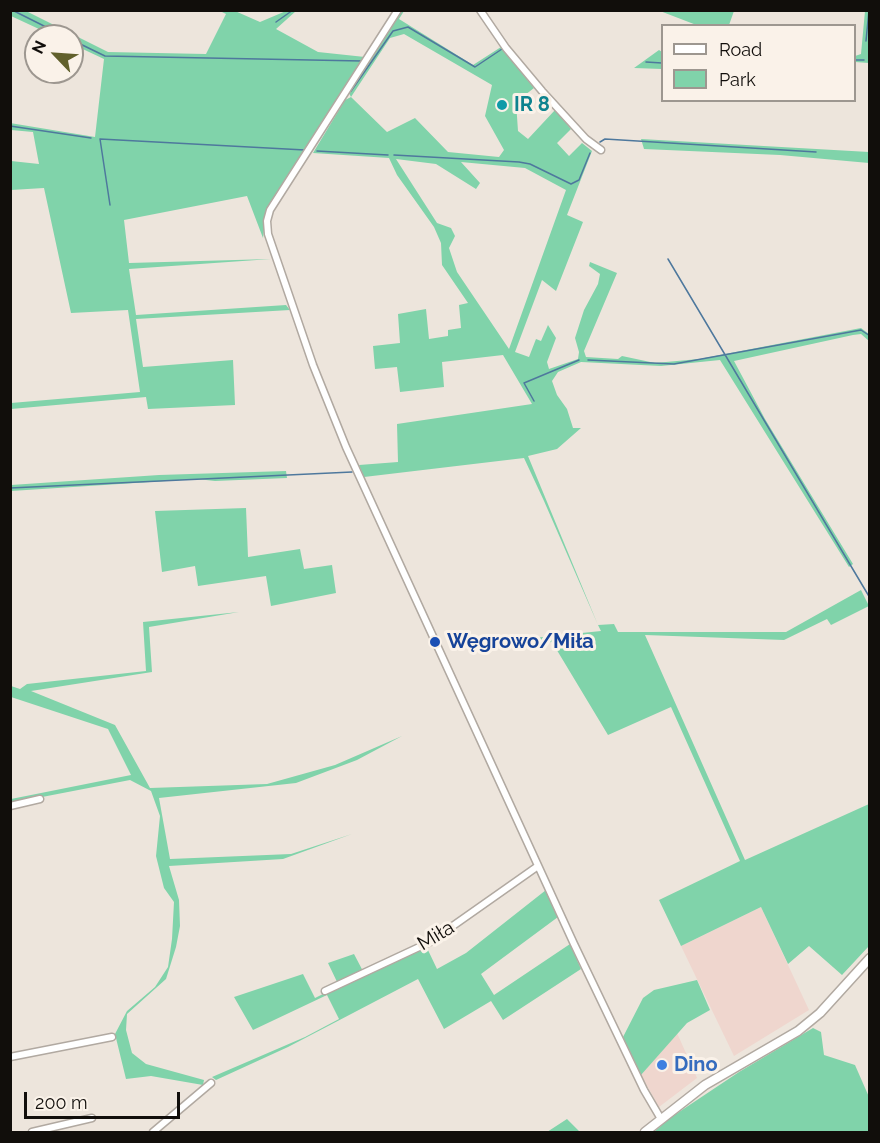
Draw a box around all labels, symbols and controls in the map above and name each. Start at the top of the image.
north arrow [24,24,84,84]
legend [661,24,856,102]
text: N [28,37,50,57]
text: Road [719,39,762,60]
text: Park [719,69,756,90]
place label: IR 8 [514,93,550,117]
marker: IR 8 [495,98,509,112]
place label: Węgrowo/Miła [447,630,594,654]
marker: Węgrowo/Miła [428,635,442,649]
street label: Miła [413,916,459,956]
place label: Dino [674,1053,718,1077]
marker: Dino [655,1058,669,1072]
scale bar [27,1080,183,1118]
text: 200 m [35,1092,88,1113]

